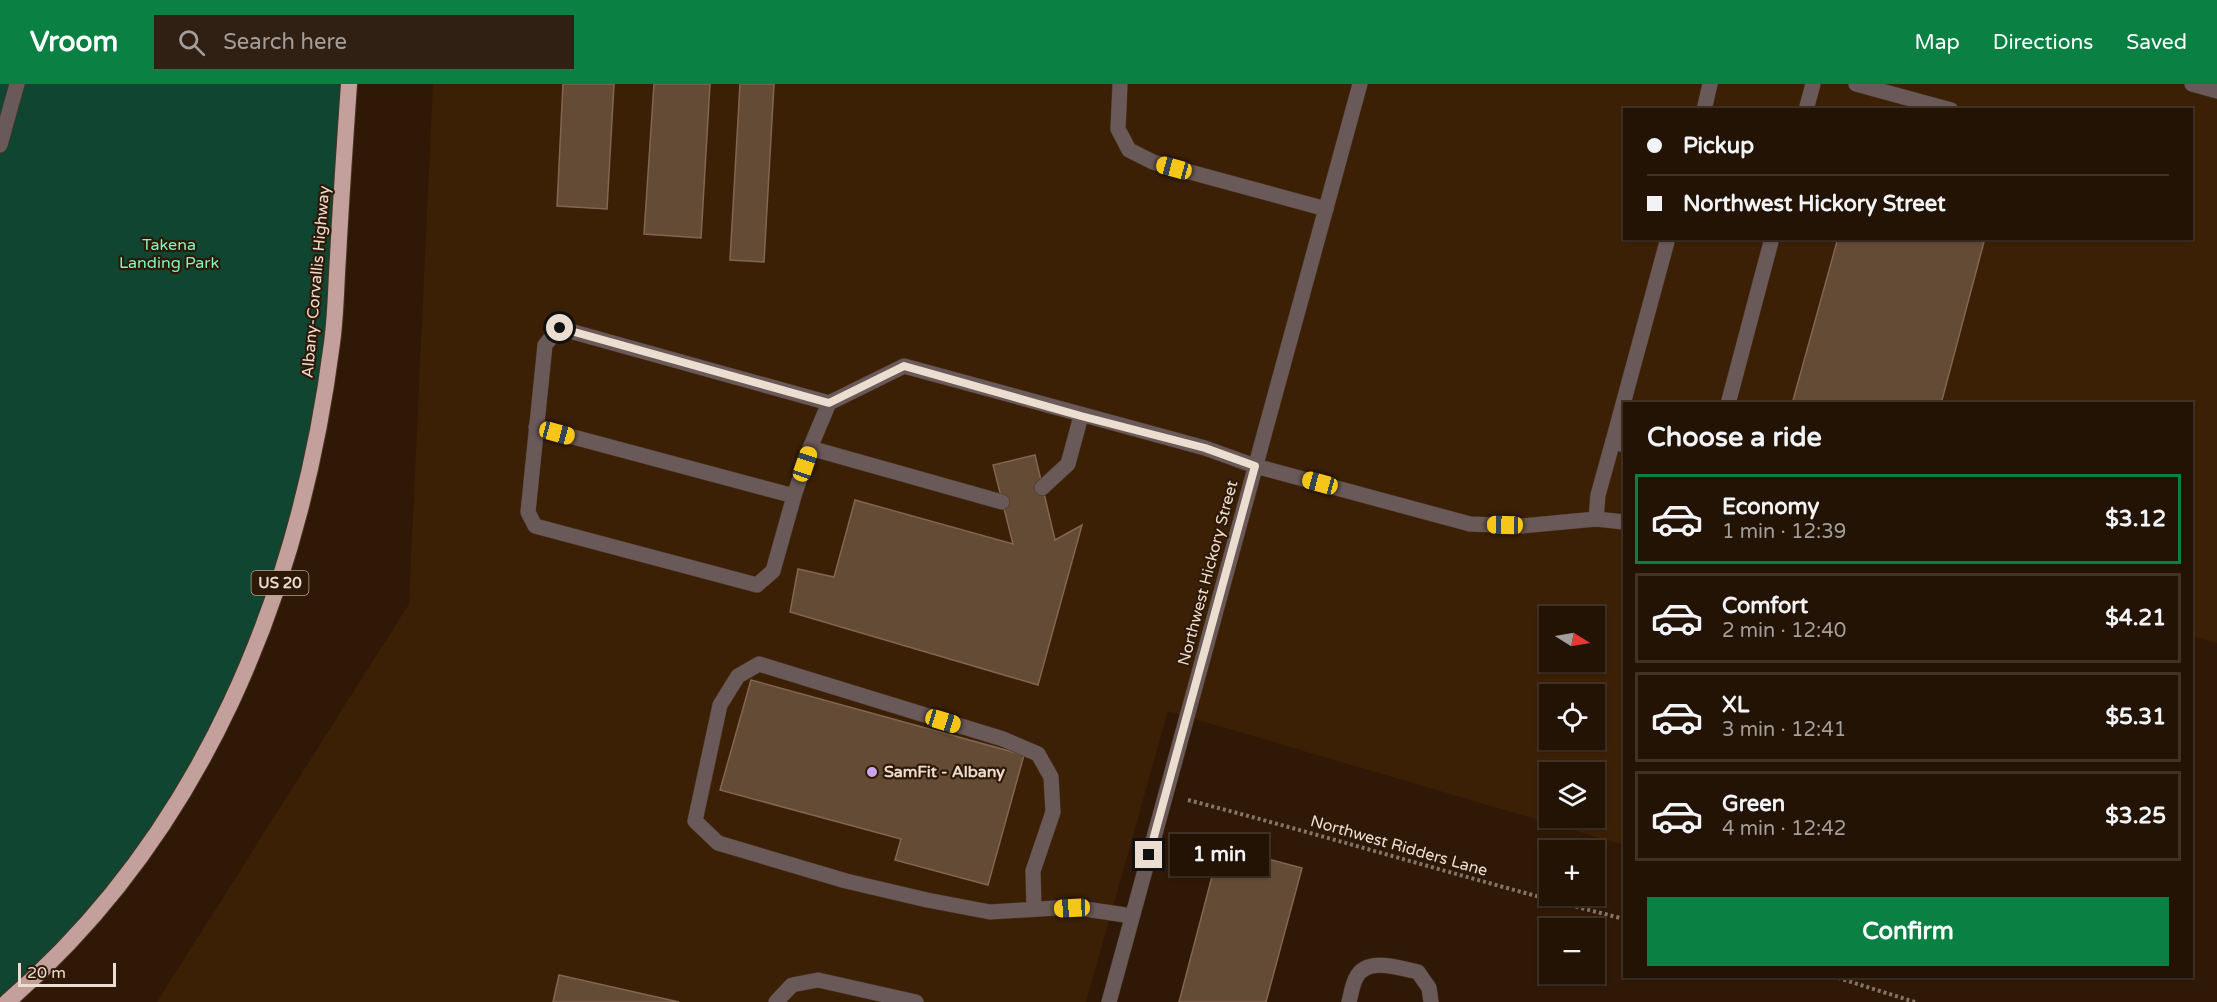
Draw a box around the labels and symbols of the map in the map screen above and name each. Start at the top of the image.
car [1154,155,1194,181]
street label: Albany-Corvallis Highway [298,185,334,379]
park label: Takena Landing Park [119,235,219,273]
route start [546,314,573,341]
car [537,420,577,446]
car [791,444,819,484]
car [1300,470,1340,496]
street label: Northwest Hickory Street [1174,478,1242,668]
car [1487,516,1523,534]
road number: US 20 [252,571,308,595]
north arrow [1539,606,1605,672]
car [923,707,963,735]
place label: SamFit - Albany [884,762,1005,782]
marker: SamFit - Albany [865,765,879,779]
street label: Northwest Ridders Lane [1308,811,1490,881]
callout: 1 min [1170,834,1269,876]
route end [1135,841,1162,868]
car [1054,898,1090,918]
scale bar [18,960,116,988]

